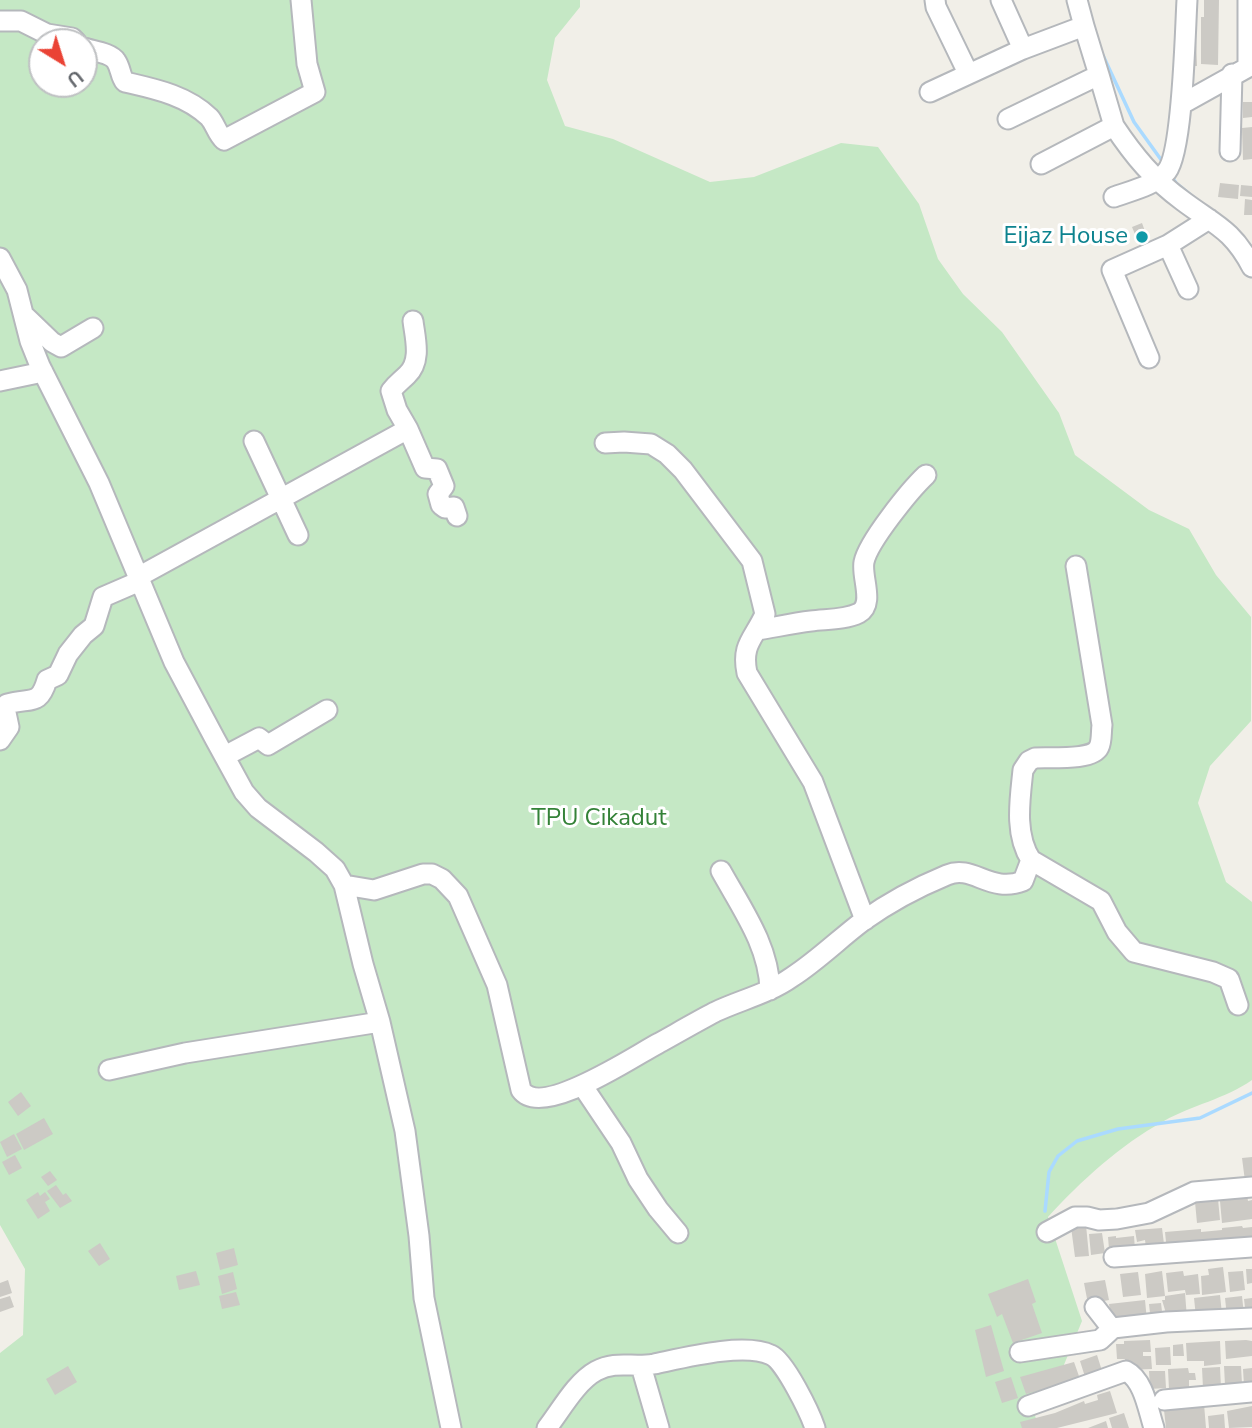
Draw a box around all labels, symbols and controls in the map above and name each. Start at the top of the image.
north arrow [28,28,98,98]
text: U [61,63,88,93]
place label: Eijaz House [1003,223,1128,251]
marker: Eijaz House [1134,229,1150,245]
park label: TPU Cikadut [531,805,667,833]

